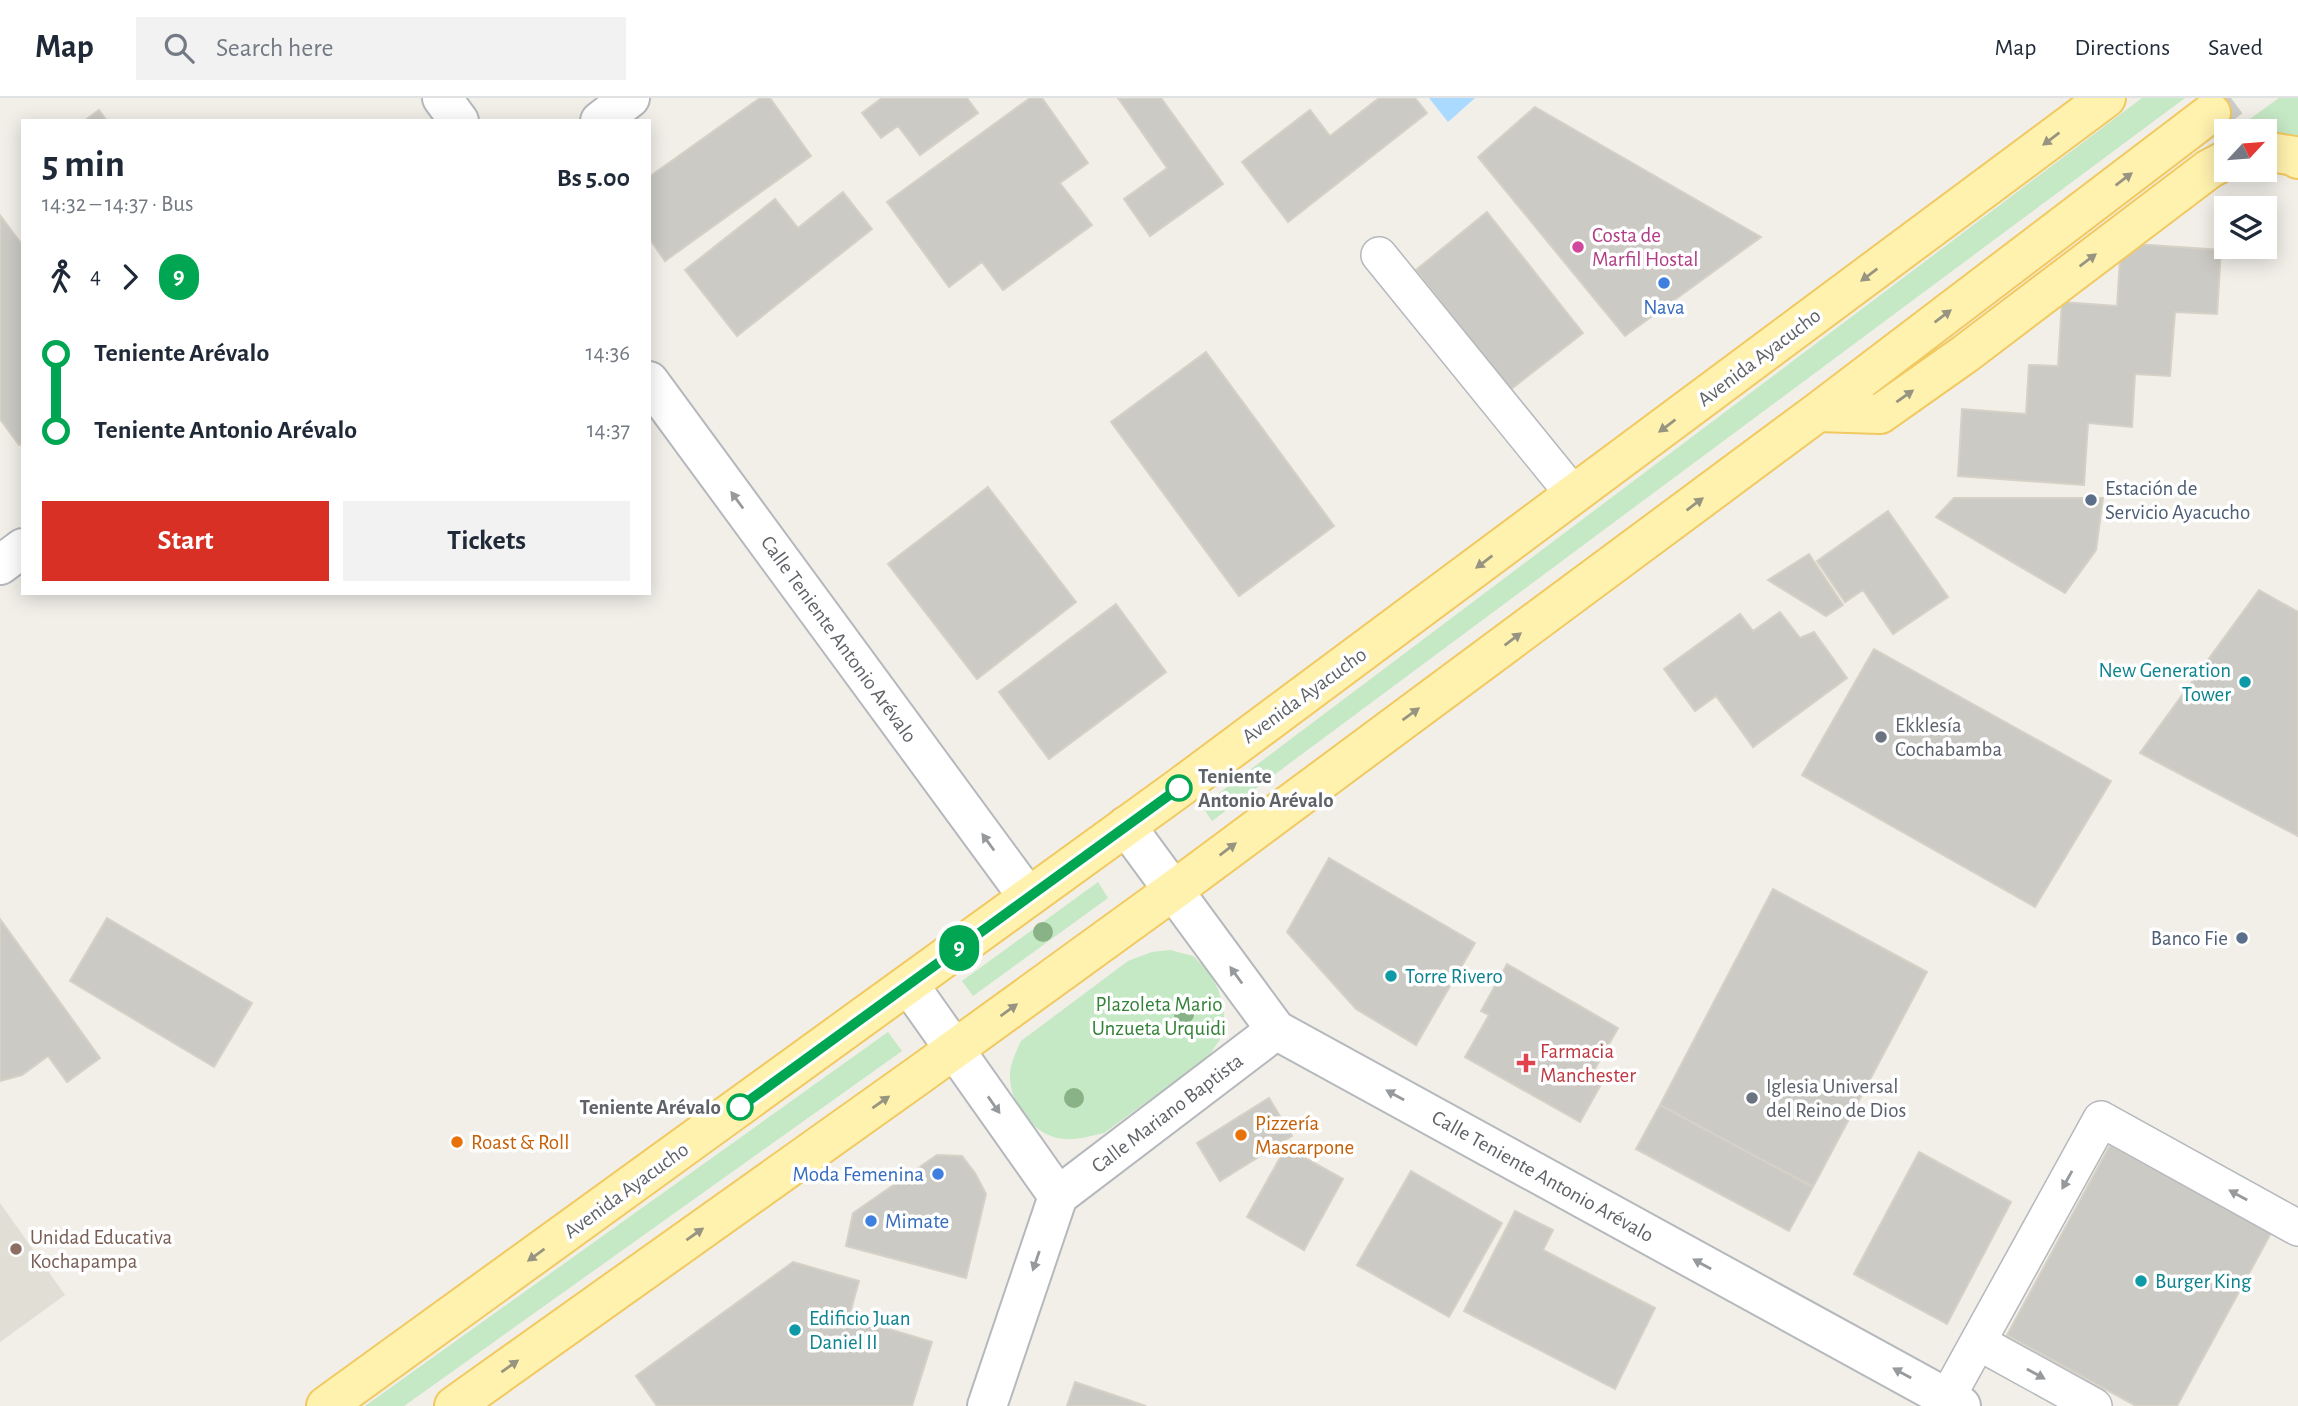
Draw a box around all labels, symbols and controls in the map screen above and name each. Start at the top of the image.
search box [136,17,626,80]
icon: search [160,29,198,67]
text: Map [35,31,94,64]
text: Search here [216,35,334,61]
text: Map [1994,36,2036,60]
text: Directions [2074,36,2170,60]
text: Saved [2208,36,2263,60]
north arrow [2214,119,2277,182]
map controls [2214,119,2277,259]
one-way arrow [2042,132,2060,146]
text: 5 min [42,146,125,184]
text: Bs 5.00 [557,165,630,191]
one-way arrow [2115,171,2133,186]
text: 14:32 – 14:37 · Bus [42,193,193,216]
button: layers [2214,196,2277,259]
place label: Costa de Marfil Hostal [1592,225,1699,270]
marker: Costa de Marfil Hostal [1570,239,1586,255]
one-way arrow [2079,254,2097,268]
icon: walk [42,258,80,296]
icon: forward [111,258,149,296]
text: 4 [90,265,101,288]
text: 9 [173,265,185,289]
one-way arrow [1859,268,1878,282]
marker: Nava [1656,275,1672,291]
place label: Nava [1643,297,1685,318]
street label: Avenida Ayacucho [1694,304,1825,410]
one-way arrow [1934,309,1952,323]
text: Teniente Arévalo [94,340,269,366]
text: 14:36 [585,342,630,365]
one-way arrow [1896,389,1914,403]
text: Teniente Antonio Arévalo [94,417,357,443]
text: 14:37 [587,419,630,442]
one-way arrow [1658,419,1676,433]
place label: Estación de Servicio Ayacucho [2105,478,2250,523]
one-way arrow [730,491,744,509]
marker: Estación de Servicio Ayacucho [2083,492,2099,508]
one-way arrow [1686,497,1704,511]
button: Start [42,501,329,581]
button: Tickets [343,501,630,581]
street label: Calle Teniente Antonio Arévalo [757,532,921,747]
one-way arrow [1475,554,1493,568]
one-way arrow [1503,632,1521,647]
street label: Avenida Ayacucho [1238,643,1370,747]
place label: New Generation Tower [2098,660,2231,705]
marker: New Generation Tower [2237,674,2253,690]
one-way arrow [1402,707,1420,721]
place label: Ekklesía Cochabamba [1895,715,2002,760]
marker: Ekklesía Cochabamba [1873,729,1889,745]
place label: Teniente Antonio Arévalo [1198,766,1334,811]
marker: Teniente Antonio Arévalo [1166,775,1192,801]
one-way arrow [981,833,995,851]
one-way arrow [1219,842,1237,856]
line badge: 9 [936,925,982,971]
place label: Banco Fie [2151,928,2228,949]
marker: Banco Fie [2234,930,2250,946]
text: 9 [953,936,965,960]
one-way arrow [1229,966,1243,984]
place label: Torre Rivero [1405,966,1503,987]
marker: Torre Rivero [1383,968,1399,984]
park label: Plazoleta Mario Unzueta Urquidi [1092,994,1226,1039]
one-way arrow [1000,1003,1018,1017]
place label: Farmacia Manchester [1540,1041,1636,1086]
street label: Calle Mariano Baptista [1088,1050,1247,1177]
marker: Farmacia Manchester [1518,1055,1534,1071]
place label: Iglesia Universal del Reino de Dios [1766,1076,1906,1121]
one-way arrow [1385,1090,1405,1102]
marker: Iglesia Universal del Reino de Dios [1744,1090,1760,1106]
marker: Teniente Arévalo [727,1094,753,1120]
one-way arrow [871,1095,889,1110]
one-way arrow [987,1096,1001,1114]
place label: Teniente Arévalo [579,1097,721,1118]
street label: Calle Teniente Antonio Arévalo [1428,1107,1657,1246]
place label: Pizzería Mascarpone [1255,1113,1354,1158]
marker: Pizzería Mascarpone [1233,1127,1249,1143]
place label: Roast & Roll [471,1132,569,1153]
marker: Roast & Roll [449,1134,465,1150]
street label: Avenida Ayacucho [560,1138,692,1242]
place label: Moda Femenina [793,1164,924,1185]
marker: Moda Femenina [930,1166,946,1182]
one-way arrow [2061,1170,2073,1190]
one-way arrow [2229,1189,2248,1201]
place label: Mimate [885,1211,949,1232]
marker: Mimate [863,1213,879,1229]
place label: Unidad Educativa Kochapampa [30,1227,173,1272]
one-way arrow [686,1228,704,1242]
marker: Unidad Educativa Kochapampa [8,1241,24,1257]
one-way arrow [527,1248,545,1262]
one-way arrow [1030,1250,1041,1271]
one-way arrow [1692,1258,1712,1270]
place label: Burger King [2155,1271,2252,1292]
marker: Burger King [2133,1273,2149,1289]
place label: Edificio Juan Daniel II [809,1308,910,1353]
marker: Edificio Juan Daniel II [787,1322,803,1338]
one-way arrow [501,1360,519,1374]
one-way arrow [1892,1367,1911,1379]
one-way arrow [2026,1368,2046,1380]

